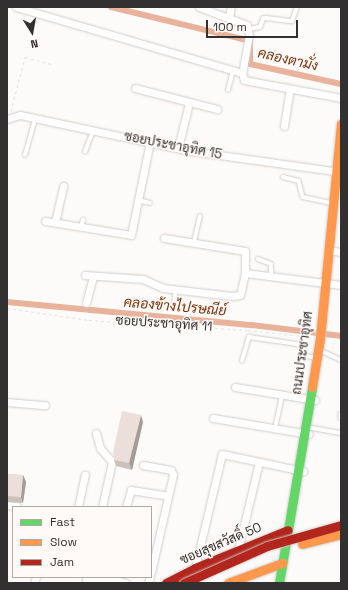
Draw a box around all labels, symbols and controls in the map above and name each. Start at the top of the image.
north arrow [12,12,52,52]
scale bar [208,12,300,38]
text: 100 m [213,19,247,35]
text: N [29,36,39,51]
water label: คลองตามั่ง [256,44,320,74]
street label: ซอยประชาอุทิศ 15 [123,129,223,163]
water label: คลองข้างไปรษณีย์ [123,293,227,319]
street label: ถนนประชาอุทิศ [289,310,317,396]
street label: ซอยประชาอุทิศ 11 [115,313,213,335]
legend [12,506,152,578]
text: Fast [50,514,75,530]
street label: ซอยสุขสวัสดิ์ 50 [178,520,264,568]
text: Slow [50,534,77,550]
text: Jam [50,554,74,570]

